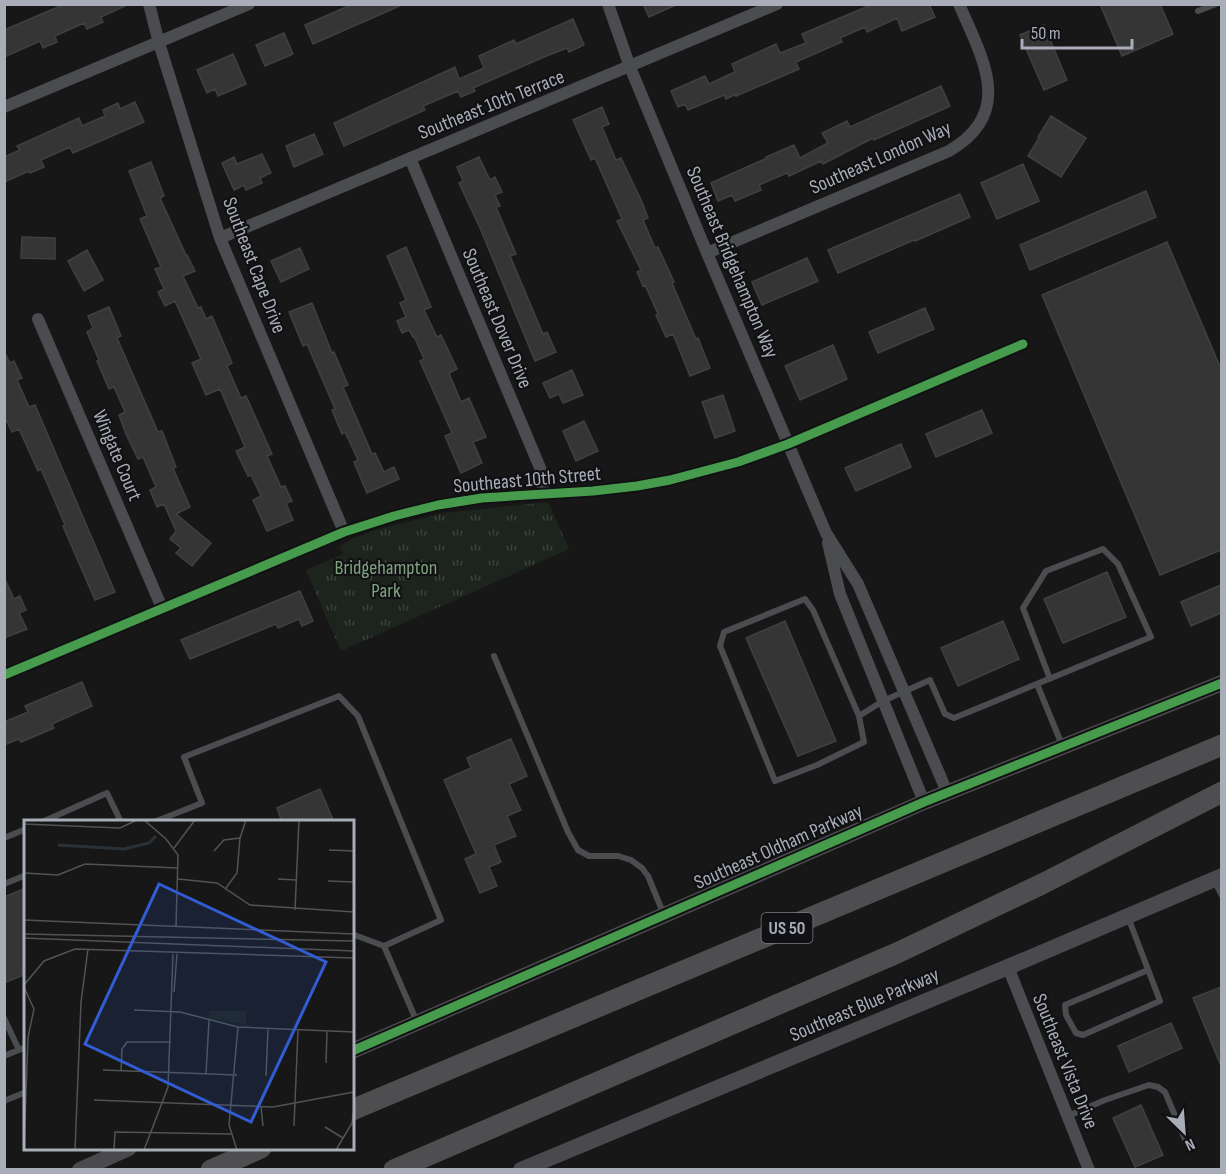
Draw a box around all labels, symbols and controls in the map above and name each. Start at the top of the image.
scale bar [1022,12,1132,50]
text: 50 m [1031,23,1061,44]
street label: Southeast 10th Terrace [415,65,568,145]
street label: Southeast London Way [806,116,955,200]
street label: Southeast Bridgehampton Way [681,163,783,362]
street label: Southeast Cape Drive [217,194,291,337]
street label: Southeast Dover Drive [457,245,537,392]
street label: Wingate Court [87,406,147,504]
street label: Southeast 10th Street [452,462,602,498]
park label: Bridgehampton Park [335,556,437,603]
street label: Southeast Oldham Parkway [690,799,867,895]
inset map [24,820,354,1150]
road number: US 50 [762,913,812,943]
street label: Southeast Blue Parkway [786,963,943,1047]
street label: Southeast Vista Drive [1027,990,1103,1133]
north arrow [1154,1102,1214,1162]
text: N [1182,1134,1198,1155]

